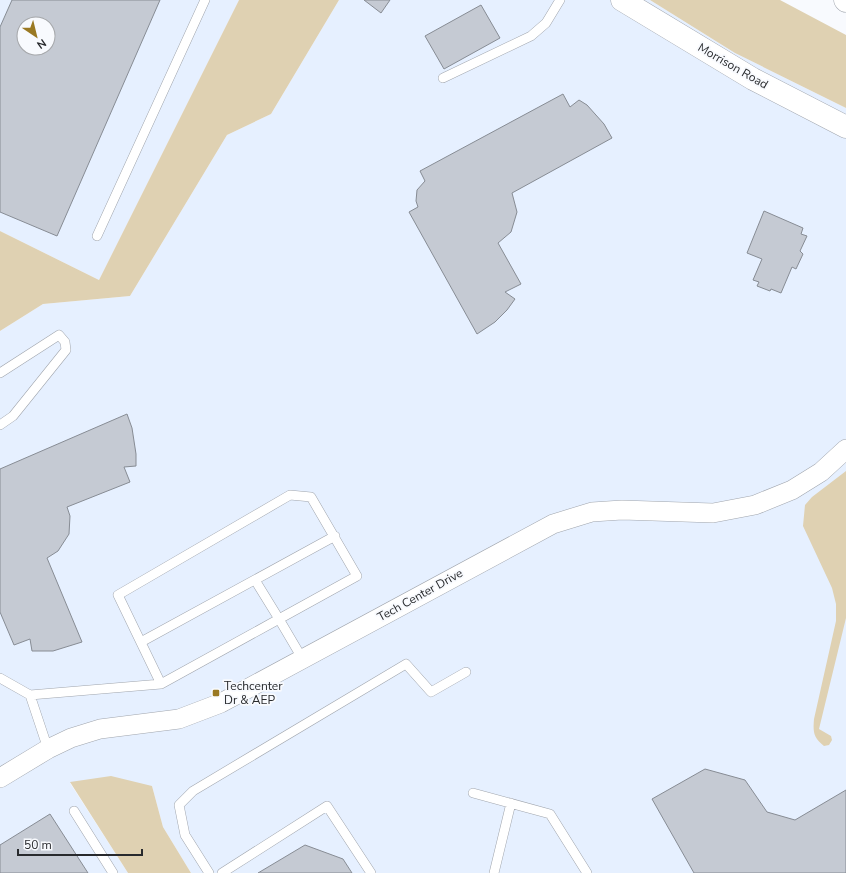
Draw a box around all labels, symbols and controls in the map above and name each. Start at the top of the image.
north arrow [16,16,56,56]
text: N [34,35,49,52]
street label: Morrison Road [695,39,771,93]
street label: Tech Center Drive [374,565,466,625]
place label: Techcenter Dr & AEP [224,678,283,708]
marker: Techcenter Dr & AEP [211,688,221,698]
scale bar [18,831,142,857]
text: 50 m [24,837,52,853]

